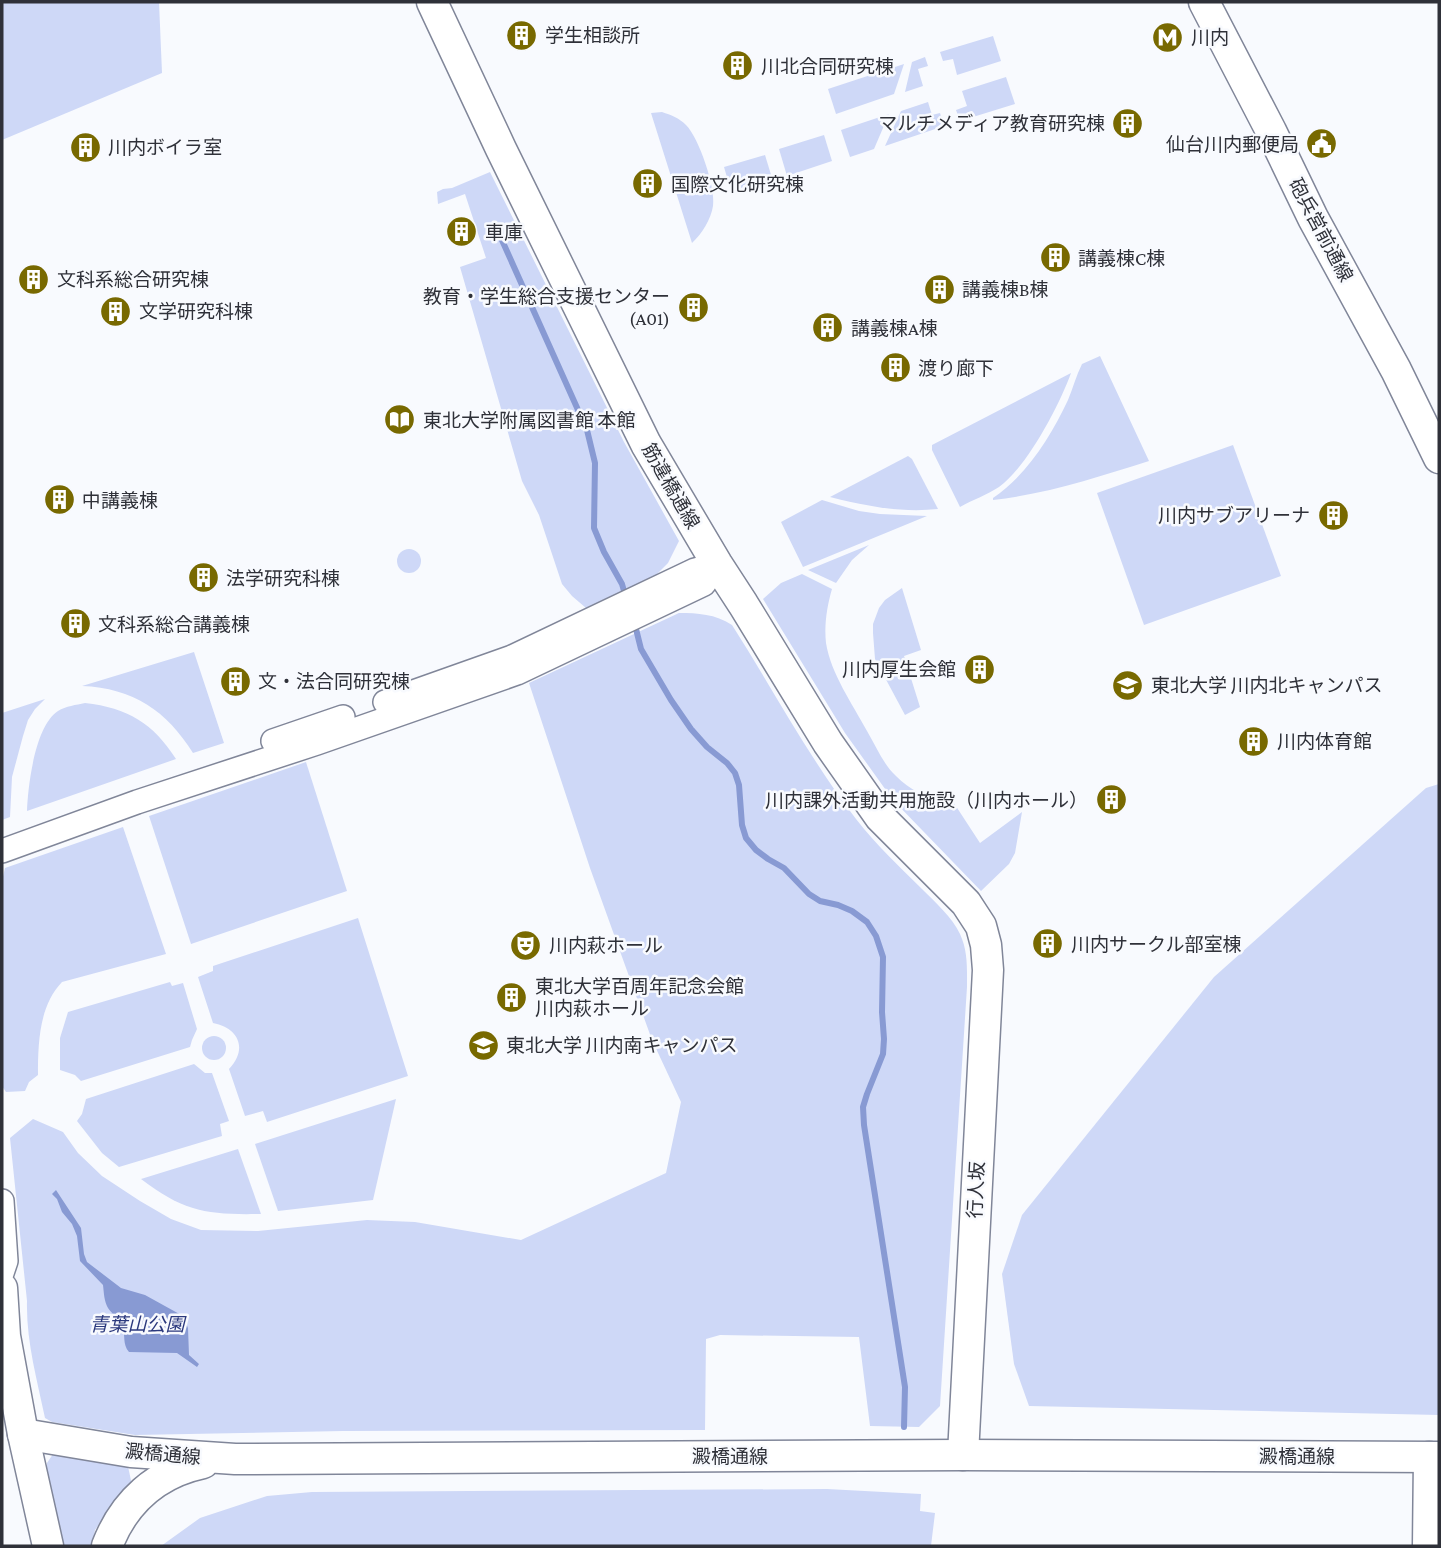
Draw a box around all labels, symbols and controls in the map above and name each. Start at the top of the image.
building icon: 学生相談所 [505,18,539,52]
metro station icon: 川内 [1151,20,1185,54]
place label: 学生相談所 [545,25,640,46]
place label: 川内 [1191,27,1229,48]
building icon: 川北合同研究棟 [721,49,755,83]
place label: 川北合同研究棟 [761,56,894,77]
building icon: マルチメディア教育研究棟 [1111,106,1145,140]
place label: マルチメディア教育研究棟 [878,113,1105,134]
public building icon: 仙台川内郵便局 [1305,127,1339,161]
building icon: 川内ボイラ室 [68,130,102,164]
place label: 仙台川内郵便局 [1166,134,1299,155]
place label: 川内ボイラ室 [108,137,222,158]
building icon: 国際文化研究棟 [631,167,665,201]
place label: 国際文化研究棟 [671,174,804,195]
street label: 砲兵営前通線 [1285,175,1357,285]
building icon: 車庫 [445,215,479,249]
place label: 車庫 [485,222,523,243]
building icon: 講義棟C棟 [1038,241,1072,275]
place label: 講義棟C棟 [1078,248,1165,269]
building icon: 文科系総合研究棟 [17,262,51,296]
place label: 文科系総合研究棟 [57,269,209,290]
building icon: 講義棟B棟 [922,272,956,306]
place label: 講義棟B棟 [962,279,1048,300]
place label: 教育・学生総合支援センター (A01) [423,286,670,330]
building icon: 教育・学生総合支援センター (A01) [676,290,710,324]
building icon: 文学研究科棟 [99,294,133,328]
place label: 文学研究科棟 [139,301,253,322]
building icon: 講義棟A棟 [811,311,845,345]
place label: 講義棟A棟 [851,318,938,339]
building icon: 渡り廊下 [878,351,912,385]
place label: 渡り廊下 [918,358,994,379]
library icon: 東北大学附属図書館 本館 [383,403,417,437]
place label: 東北大学附属図書館 本館 [423,410,636,431]
street label: 筋違橋通線 [638,440,704,532]
building icon: 中講義棟 [42,483,76,517]
place label: 中講義棟 [82,490,158,511]
building icon: 川内サブアリーナ [1316,498,1350,532]
place label: 川内サブアリーナ [1158,505,1310,526]
building icon: 法学研究科棟 [186,561,220,595]
place label: 法学研究科棟 [226,568,340,589]
building icon: 文科系総合講義棟 [58,607,92,641]
place label: 文科系総合講義棟 [98,614,250,635]
building icon: 川内厚生会館 [962,652,996,686]
place label: 川内厚生会館 [842,659,956,680]
building icon: 文・法合同研究棟 [218,664,252,698]
school or university icon: 東北大学 川内北キャンパス [1111,668,1145,702]
place label: 文・法合同研究棟 [258,671,410,692]
place label: 東北大学 川内北キャンパス [1151,675,1383,696]
building icon: 川内体育館 [1237,724,1271,758]
place label: 川内体育館 [1277,731,1372,752]
building icon: 川内課外活動共用施設（川内ホール） [1094,783,1128,817]
place label: 川内課外活動共用施設（川内ホール） [765,790,1088,811]
building icon: 川内サークル部室棟 [1031,927,1065,961]
theatre icon: 川内萩ホール [509,928,543,962]
place label: 川内サークル部室棟 [1071,934,1241,955]
place label: 川内萩ホール [549,935,663,956]
place label: 東北大学百周年記念会館 川内萩ホール [535,976,744,1019]
building icon: 東北大学百周年記念会館 川内萩ホール [495,980,529,1014]
school or university icon: 東北大学 川内南キャンパス [466,1028,500,1062]
place label: 東北大学 川内南キャンパス [506,1035,738,1056]
street label: 行人坂 [964,1161,988,1219]
park label: 青葉山公園 [89,1314,187,1335]
street label: 澱橋通線 [124,1440,202,1468]
street label: 澱橋通線 [692,1446,768,1467]
street label: 澱橋通線 [1259,1446,1335,1467]

